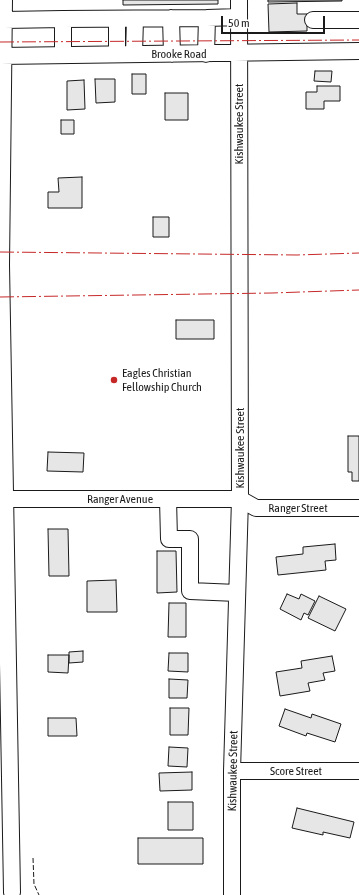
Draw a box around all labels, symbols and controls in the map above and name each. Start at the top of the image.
scale bar [223,8,327,34]
text: 50 m [228,16,250,30]
street label: Brooke Road [151,47,207,61]
street label: Kishwaukee Street [232,84,246,164]
place label: Eagles Christian Fellowship Church [122,366,202,394]
marker: Eagles Christian Fellowship Church [109,375,119,385]
street label: Kishwaukee Street [233,408,247,488]
street label: Ranger Avenue [87,492,153,506]
street label: Ranger Street [268,501,328,515]
street label: Kishwaukee Street [225,730,241,812]
street label: Score Street [270,764,322,778]

